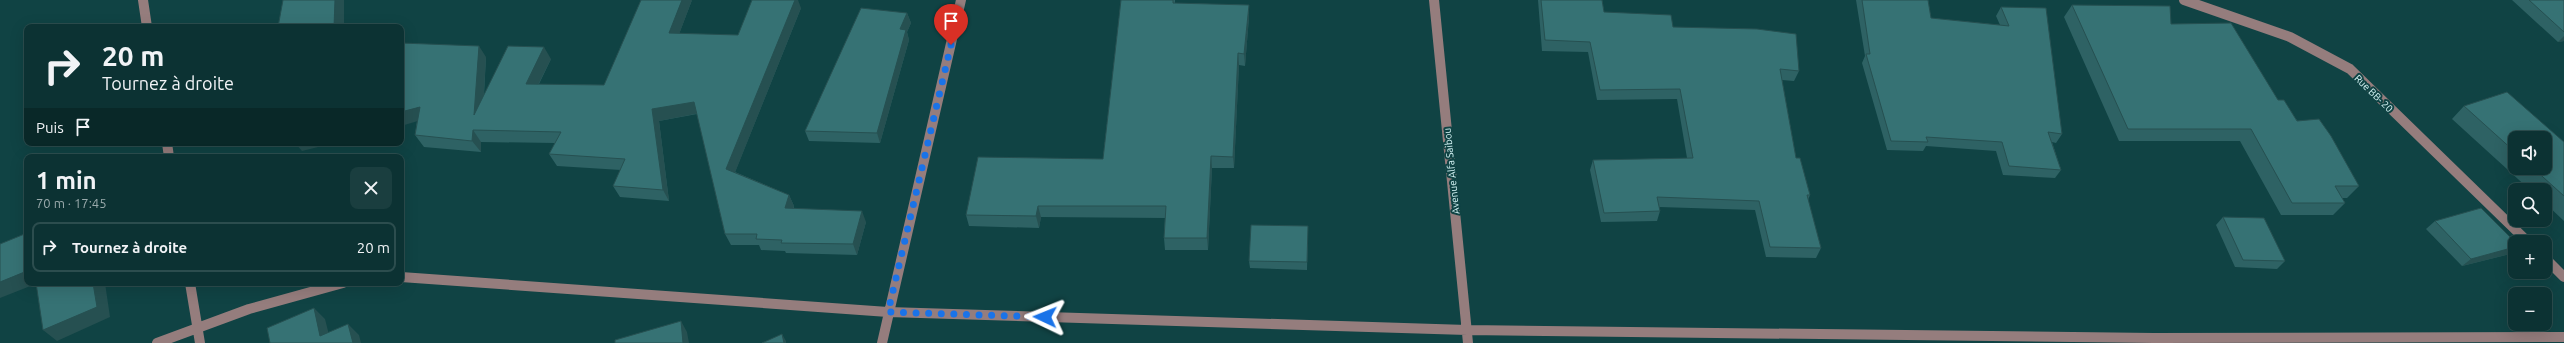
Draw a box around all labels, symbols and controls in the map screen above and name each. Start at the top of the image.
pin [934,4,968,45]
icon: arrive [940,10,962,32]
icon: right [36,40,88,92]
text: 20 m [102,40,164,71]
street label: Rue BB- 20 [2352,72,2395,115]
text: Tournez à droite [102,73,234,93]
icon: arrive [72,116,94,138]
text: Puis [36,119,64,136]
street label: Avenue Alfa Saibou [1442,127,1461,215]
map controls [2508,131,2552,331]
button: sound [2508,131,2552,175]
text: 1 min [36,167,97,194]
button: close [350,167,392,209]
button: search [2508,183,2552,227]
text: 70 m · 17:45 [36,196,107,210]
button: + [2508,235,2552,279]
icon: right [38,236,60,258]
text: Tournez à droite [72,239,187,256]
text: 20 m [357,239,390,256]
button: − [2508,287,2552,331]
position arrow [1024,296,1066,338]

